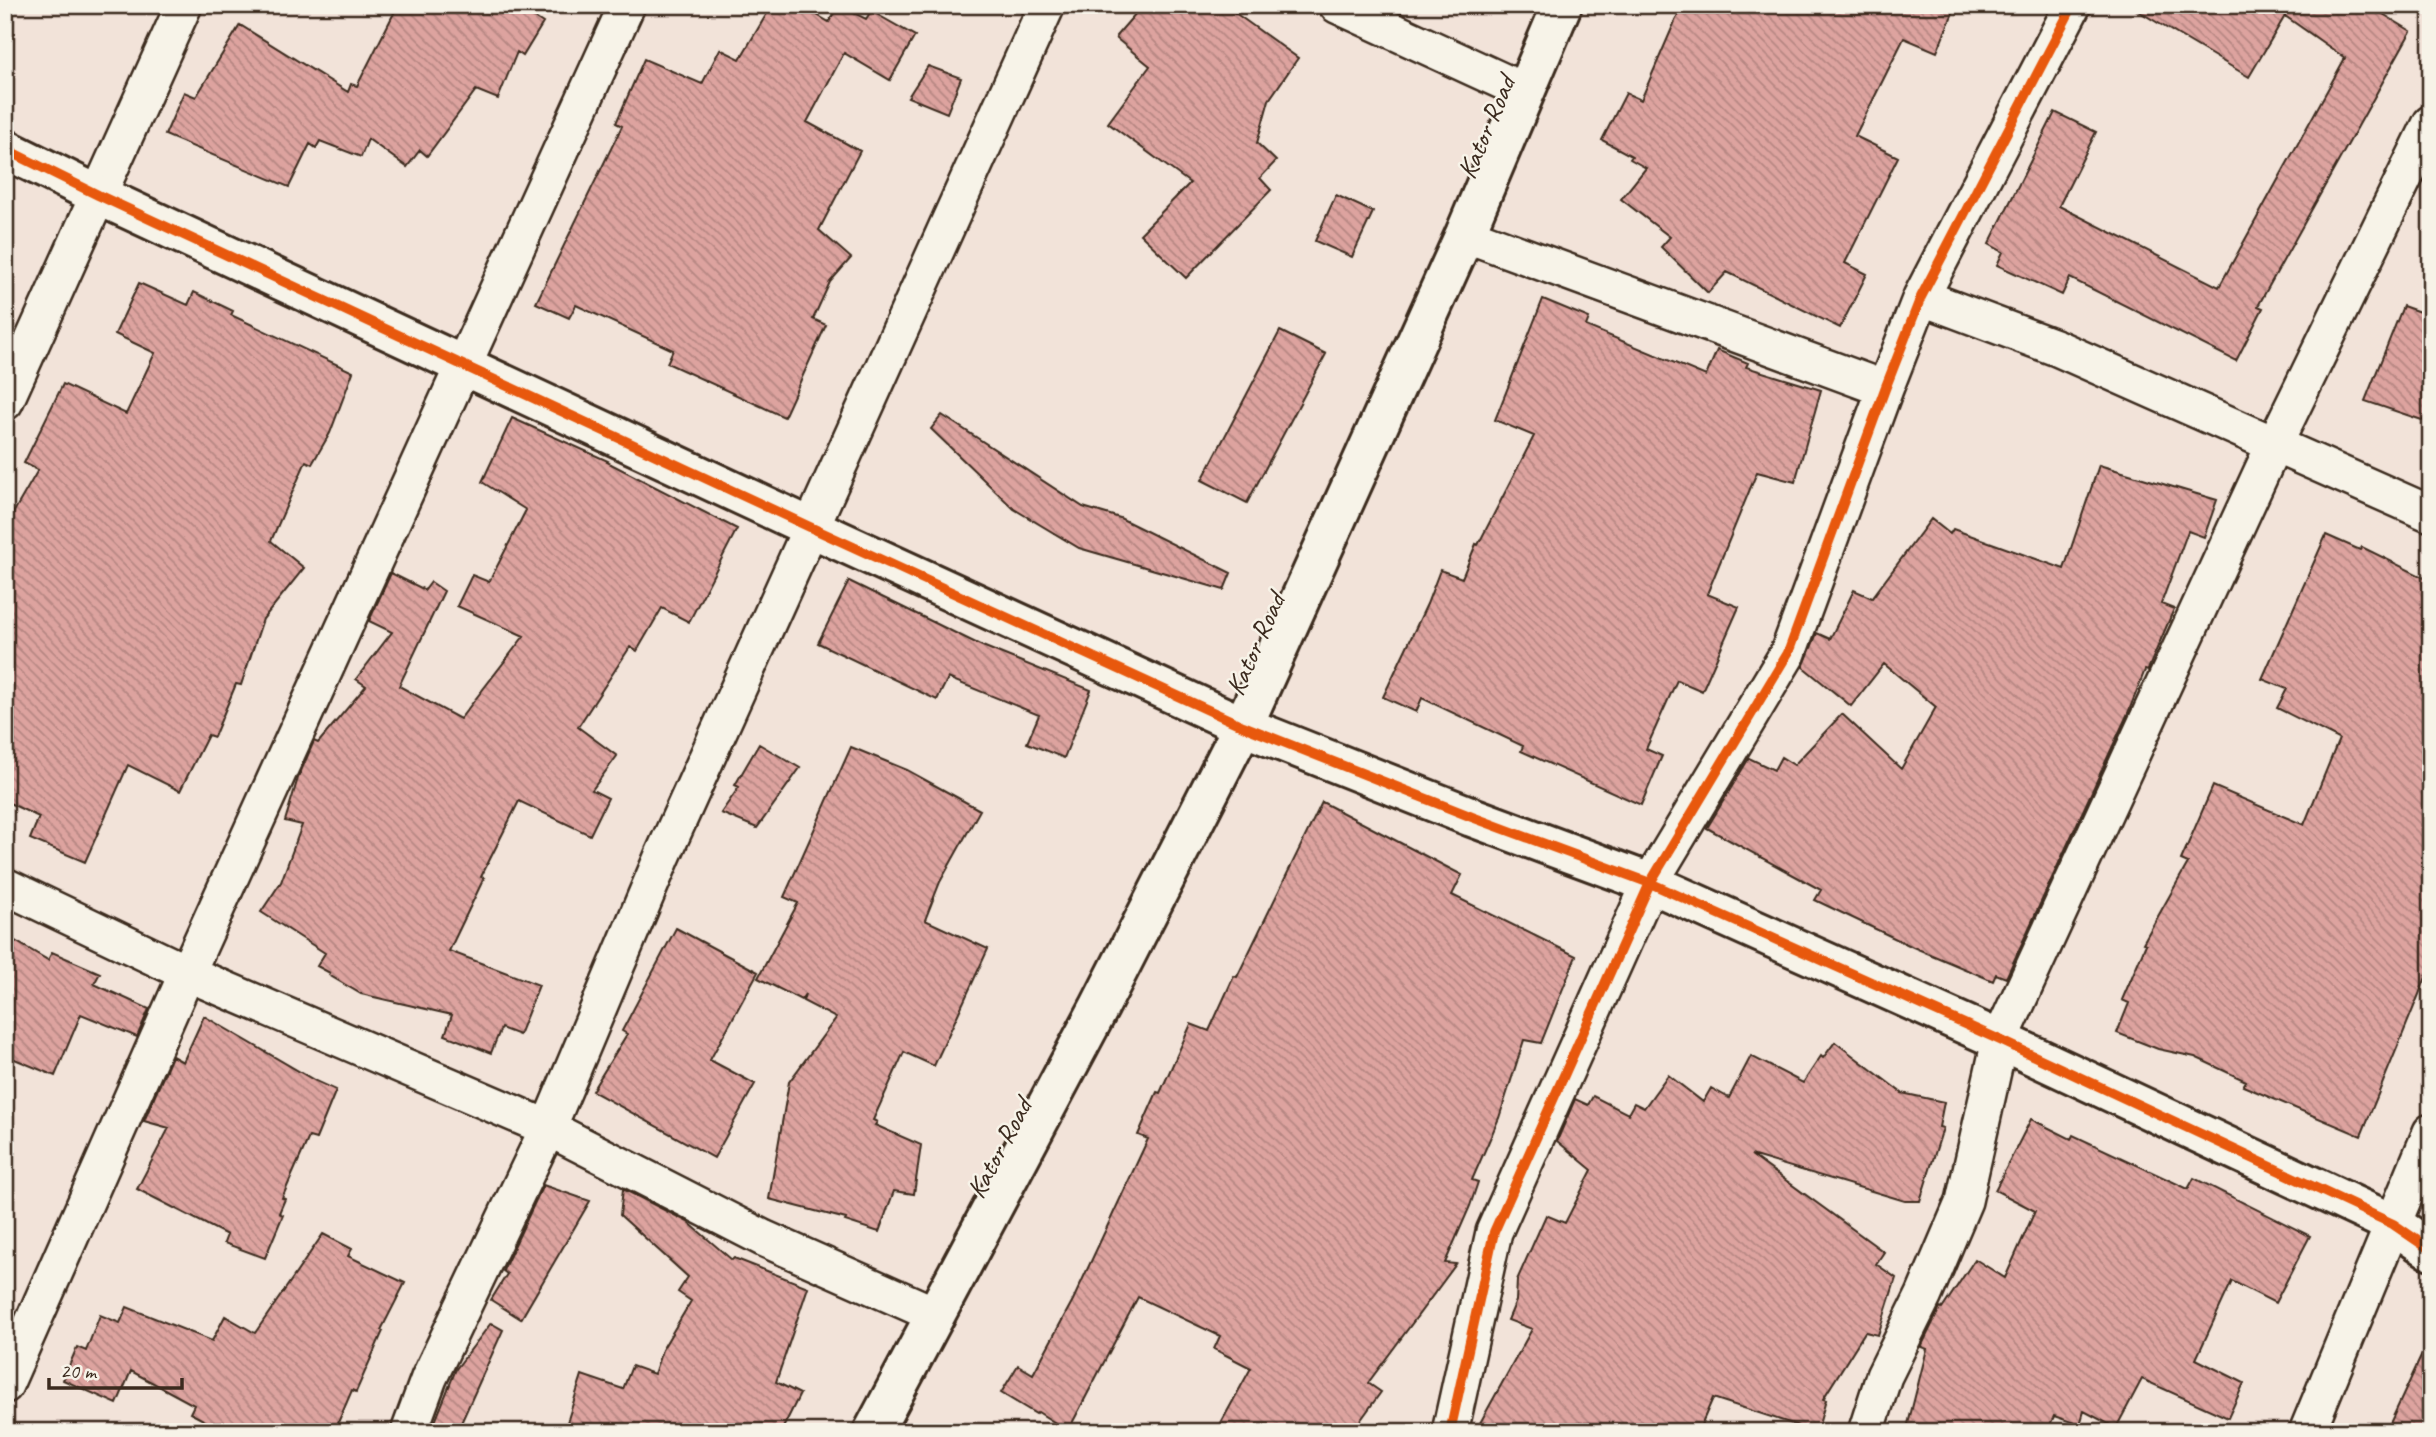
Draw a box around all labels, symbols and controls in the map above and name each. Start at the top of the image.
street label: Kator Road [1449,67,1525,184]
street label: Kator Road [1217,584,1295,701]
street label: Kator Road [958,1089,1042,1204]
scale bar [49,1346,182,1390]
text: 20 m [60,1358,98,1384]

